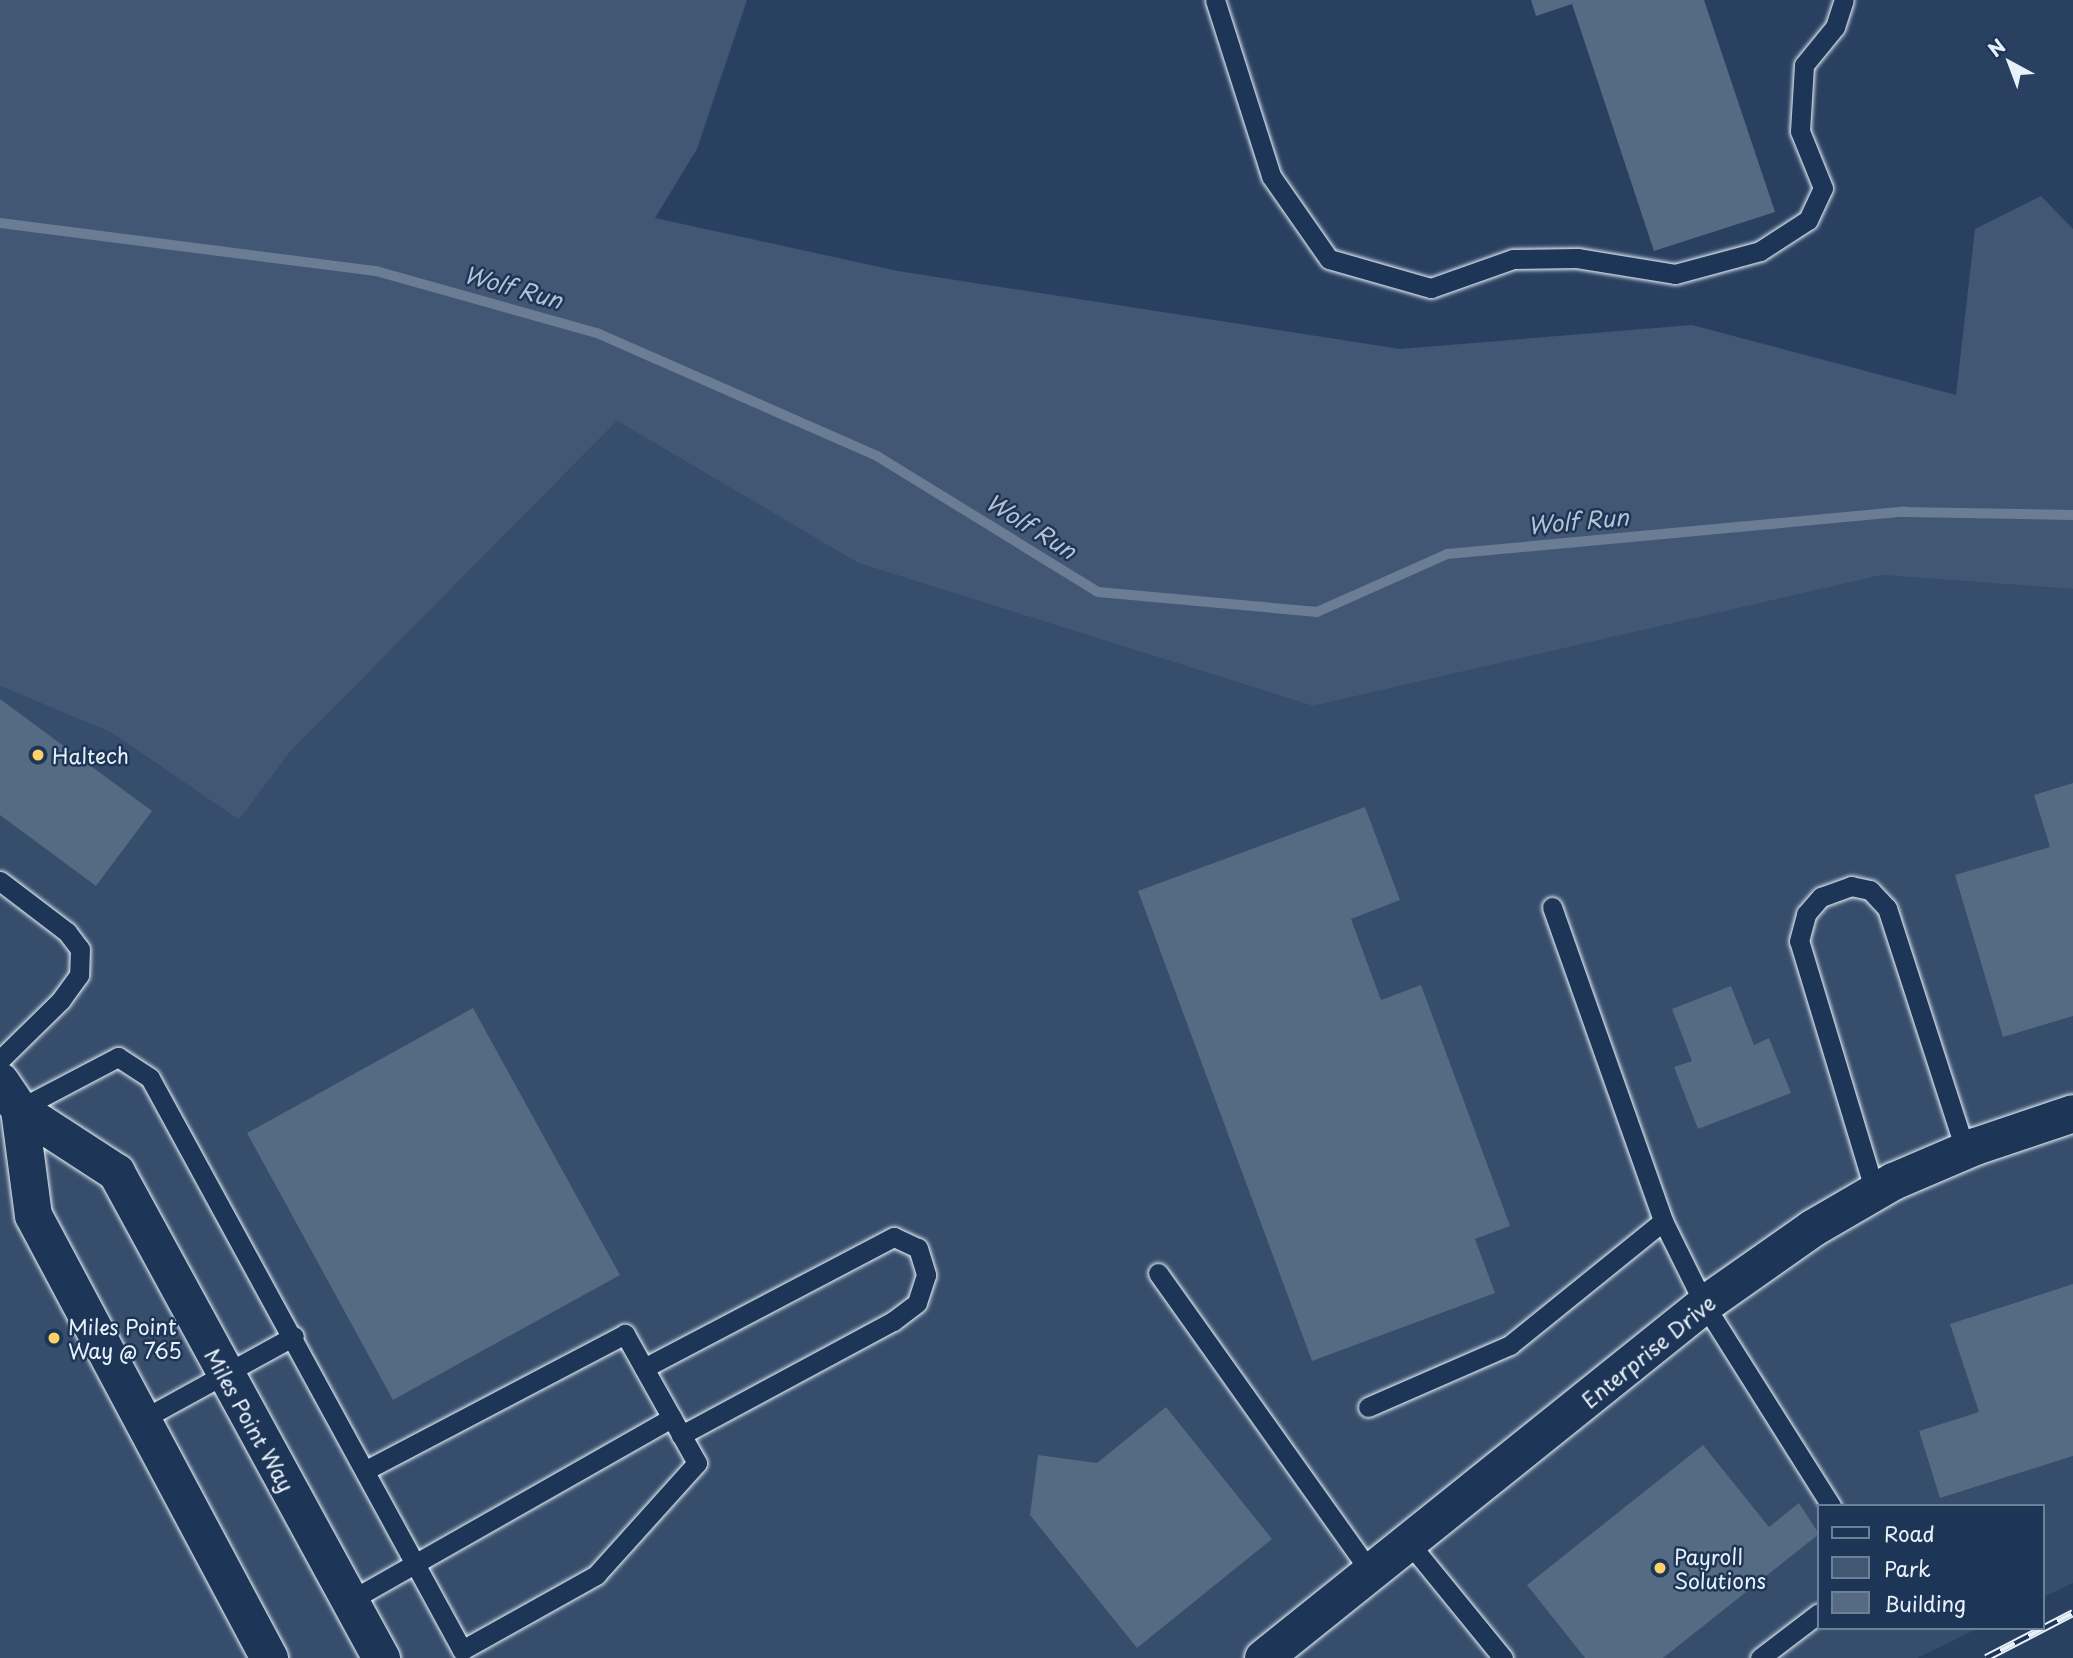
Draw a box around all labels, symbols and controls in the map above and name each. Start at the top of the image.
north arrow [1975,28,2045,98]
text: N [1981,32,2011,63]
water label: Wolf Run [460,260,566,314]
water label: Wolf Run [981,487,1081,565]
water label: Wolf Run [1526,503,1630,539]
place label: Haltech [52,742,129,768]
marker: Haltech [30,747,46,763]
street label: Enterprise Drive [1576,1290,1720,1412]
place label: Miles Point Way @ 765 [68,1313,183,1363]
marker: Miles Point Way @ 765 [46,1330,62,1346]
street label: Miles Point Way [200,1343,300,1497]
legend [1818,1504,2045,1630]
text: Road [1884,1517,1935,1549]
place label: Payroll Solutions [1674,1543,1766,1593]
text: Park [1884,1552,1931,1584]
marker: Payroll Solutions [1652,1560,1668,1576]
text: Building [1884,1587,1966,1619]

